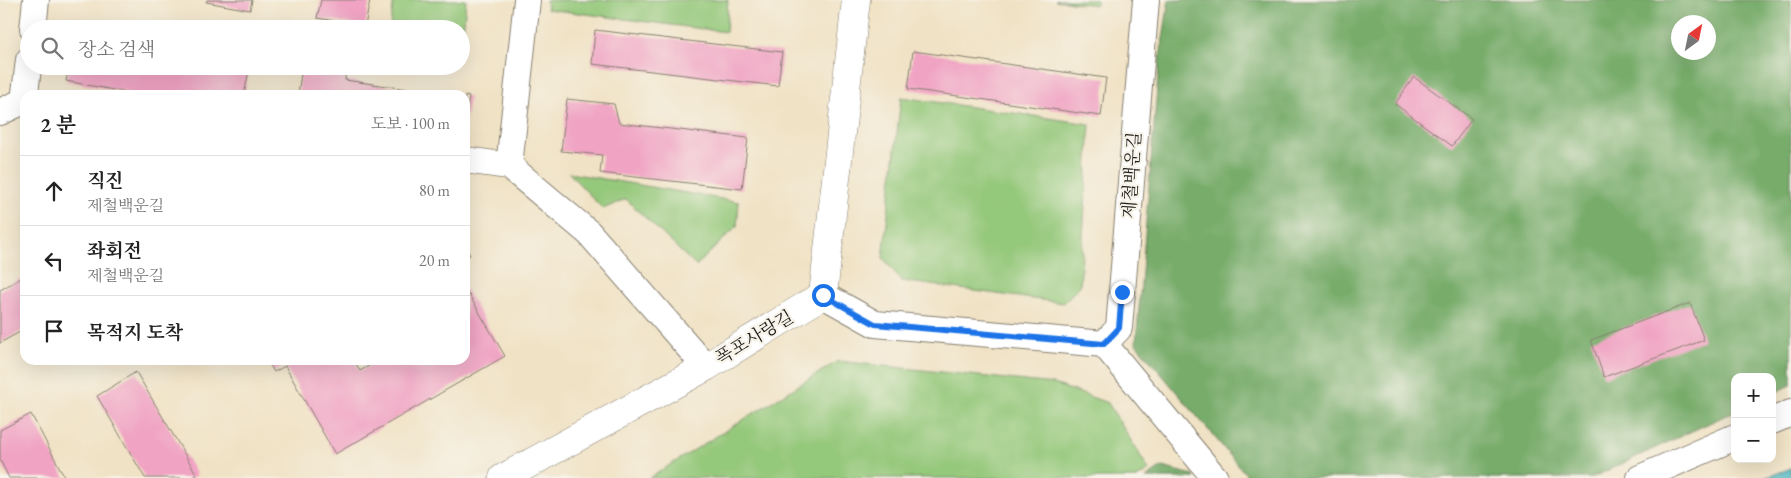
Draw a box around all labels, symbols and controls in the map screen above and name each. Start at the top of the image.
north arrow [1671,15,1716,60]
search box [20,20,470,75]
icon: search [38,34,66,62]
text: 장소 검색 [78,37,155,62]
text: 2 분 [40,111,76,138]
text: 도보 · 100 m [371,113,450,134]
street label: 제철백운길 [1116,131,1146,219]
text: 직진 [87,168,124,193]
icon: ahead [40,177,68,205]
text: 80 m [419,180,450,201]
text: 제철백운길 [87,195,164,216]
text: 좌회전 [87,238,142,263]
icon: left [40,247,68,275]
text: 20 m [419,250,450,271]
text: 제철백운길 [87,265,164,286]
route end [1111,281,1134,304]
route start [812,284,835,307]
street label: 폭포사랑길 [711,305,797,369]
icon: arrive [40,317,68,345]
text: 목적지 도착 [87,320,183,345]
map controls [1731,373,1776,463]
button: + [1731,373,1776,418]
button: − [1731,418,1776,463]

